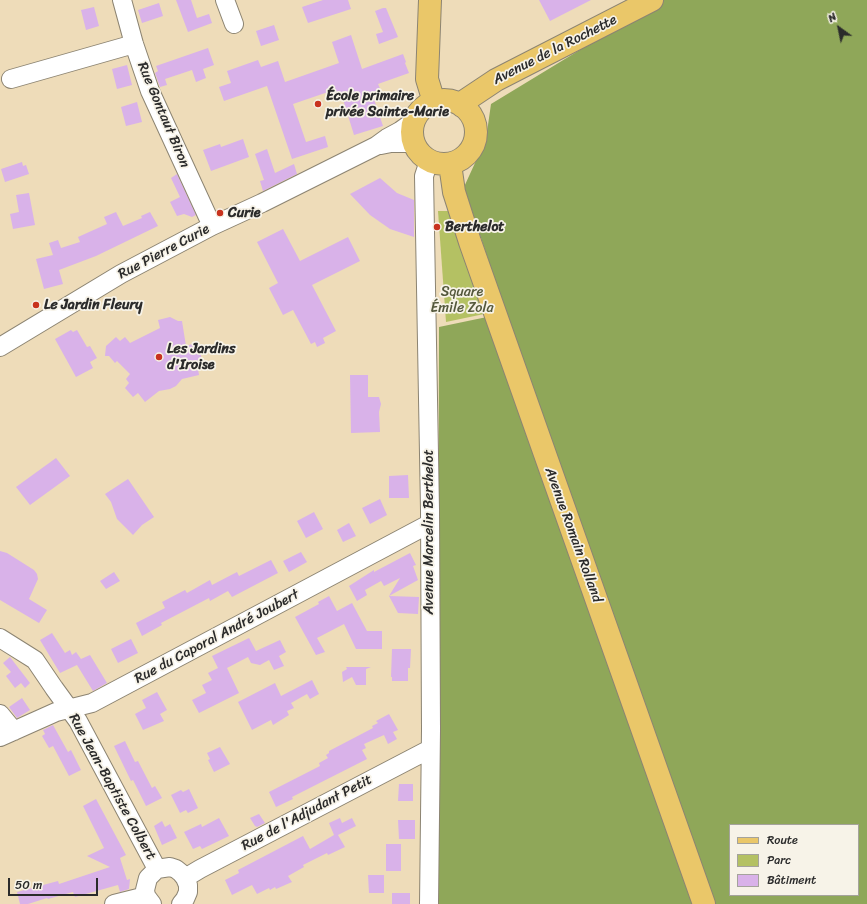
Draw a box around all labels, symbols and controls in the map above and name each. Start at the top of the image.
text: N [824,7,841,28]
north arrow [819,8,859,48]
street label: Avenue de la Rochette [490,11,620,89]
street label: Rue Gontaut Biron [133,60,193,170]
place label: École primaire privée Sainte-Marie [326,88,449,120]
marker: École primaire privée Sainte-Marie [313,99,323,109]
place label: Curie [228,205,261,221]
marker: Curie [215,208,225,218]
place label: Berthelot [445,219,504,235]
street label: Rue Pierre Curie [116,221,212,283]
marker: Berthelot [432,222,442,232]
park label: Square Émile Zola [431,284,493,316]
place label: Le Jardin Fleury [44,297,142,313]
marker: Le Jardin Fleury [31,300,41,310]
place label: Les Jardins d'Iroise [167,341,235,374]
marker: Les Jardins d'Iroise [154,352,164,362]
street label: Avenue Marcelin Berthelot [421,449,437,615]
street label: Avenue Romain Rolland [541,465,605,605]
street label: Rue du Caporal André Joubert [132,586,302,688]
street label: Rue Jean-Baptiste Colbert [65,711,159,863]
street label: Rue de l'Adjudant Petit [239,771,375,855]
legend [729,824,859,896]
text: Route [767,829,798,851]
text: Parc [767,849,791,871]
text: Bâtiment [767,869,816,891]
scale bar [10,870,100,896]
text: 50 m [15,874,42,896]

